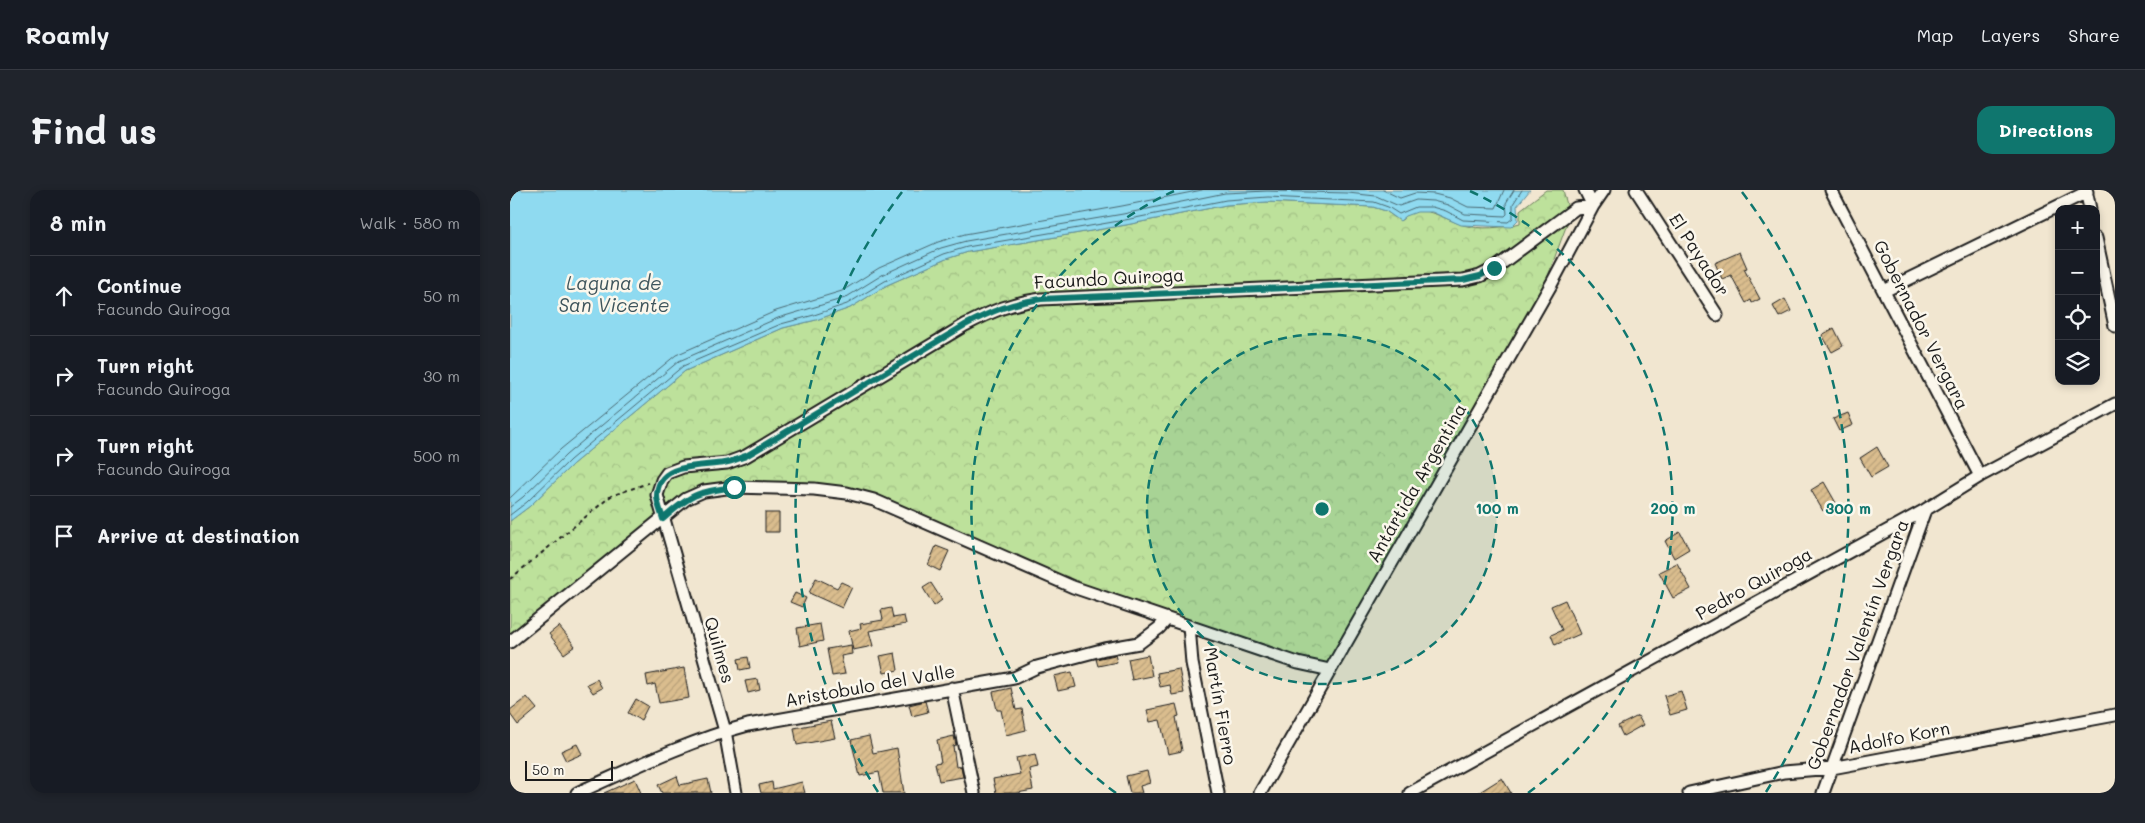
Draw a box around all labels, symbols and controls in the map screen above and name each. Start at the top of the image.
text: Roamly [25,19,109,50]
text: Map [1917,23,1953,47]
text: Layers [1981,23,2040,47]
text: Share [2068,23,2120,47]
button: Directions [1977,106,2115,154]
text: Find us [30,107,157,153]
map controls [2055,205,2100,385]
button: + [2055,205,2100,250]
street label: El Payador [1664,208,1736,301]
text: 8 min [50,209,106,236]
text: Walk · 580 m [360,212,460,233]
street label: Gobernador Vergara [1869,236,1975,413]
button: − [2055,250,2100,295]
route end [1483,257,1506,280]
street label: Facundo Quiroga [1033,262,1185,294]
water label: Laguna de San Vicente [558,270,670,317]
text: Continue [97,273,182,298]
icon: ahead [50,282,78,310]
text: 50 m [423,285,460,306]
button: locate [2055,295,2100,340]
text: Facundo Quiroga [97,298,231,319]
button: layers [2055,340,2100,385]
text: Turn right [97,353,194,378]
icon: right [50,362,78,390]
text: 30 m [423,365,460,386]
text: Facundo Quiroga [97,378,231,399]
street label: Antártida Argentina [1361,399,1472,566]
text: Turn right [97,433,194,458]
icon: right [50,442,78,470]
text: 500 m [413,445,460,466]
text: Facundo Quiroga [97,458,231,479]
route start [723,476,746,499]
text: 100 m [1475,498,1519,518]
text: 200 m [1651,498,1696,518]
text: 300 m [1825,498,1871,518]
centre of rings [1313,500,1331,518]
street label: Gobernador Valentín Vergara [1800,516,1914,773]
icon: arrive [50,522,78,550]
text: Arrive at destination [97,523,300,548]
street label: Pedro Quiroga [1691,541,1816,625]
street label: Quilmes [699,614,741,686]
street label: Martín Fierro [1199,645,1243,767]
street label: Aristobulo del Valle [783,658,957,712]
street label: Adolfo Korn [1846,715,1952,759]
scale bar [525,758,612,781]
text: 50 m [532,760,564,779]

